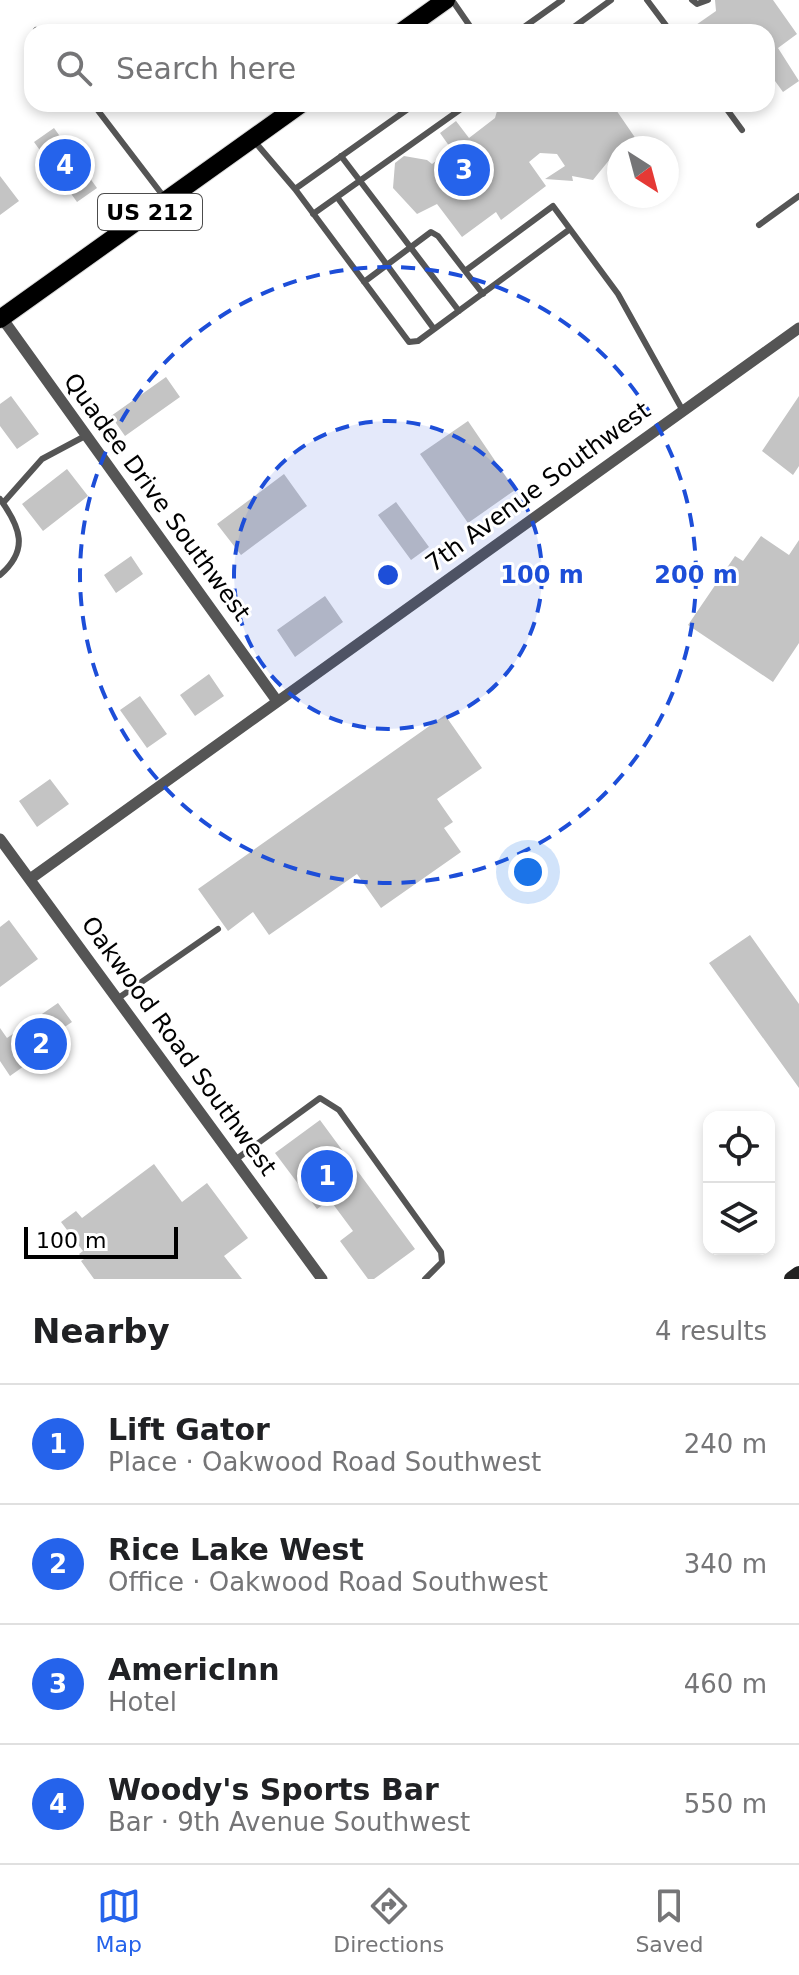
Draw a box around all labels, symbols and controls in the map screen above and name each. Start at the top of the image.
search box [24,24,775,112]
icon: search [52,46,96,90]
text: Search here [116,51,296,86]
pin: 4 [39,135,91,195]
north arrow [607,136,679,208]
pin: 3 [438,140,490,200]
road number: US 212 [98,194,202,230]
street label: Quadee Drive Southwest [58,368,256,626]
street label: 7th Avenue Southwest [420,396,656,578]
centre of rings [374,561,402,589]
text: 100 m [500,561,584,589]
text: 200 m [654,561,738,589]
your location [508,852,548,892]
street label: Oakwood Road Southwest [76,911,282,1181]
pin: 2 [15,1014,67,1074]
map controls [703,1111,775,1255]
button: locate [703,1111,775,1183]
pin: 1 [301,1146,353,1206]
button: layers [703,1183,775,1255]
scale bar [24,1223,178,1259]
text: 100 m [36,1228,106,1253]
text: Nearby [32,1311,170,1351]
text: 4 results [655,1316,767,1346]
text: Lift Gator [108,1412,270,1447]
text: 1 [49,1429,67,1459]
text: 240 m [684,1429,767,1459]
text: Place · Oakwood Road Southwest [108,1447,541,1477]
text: Rice Lake West [108,1532,364,1567]
text: 2 [49,1549,67,1579]
text: 340 m [684,1549,767,1579]
text: Office · Oakwood Road Southwest [108,1567,548,1597]
text: AmericInn [108,1652,280,1687]
text: 3 [49,1669,67,1699]
text: 460 m [684,1669,767,1699]
text: Hotel [108,1687,177,1717]
text: Woody's Sports Bar [108,1772,439,1807]
text: 4 [49,1789,67,1819]
text: 550 m [684,1789,767,1819]
text: Bar · 9th Avenue Southwest [108,1807,470,1837]
tab: Map [96,1884,142,1957]
tab: Directions [333,1884,444,1957]
tab: Saved [635,1884,703,1957]

